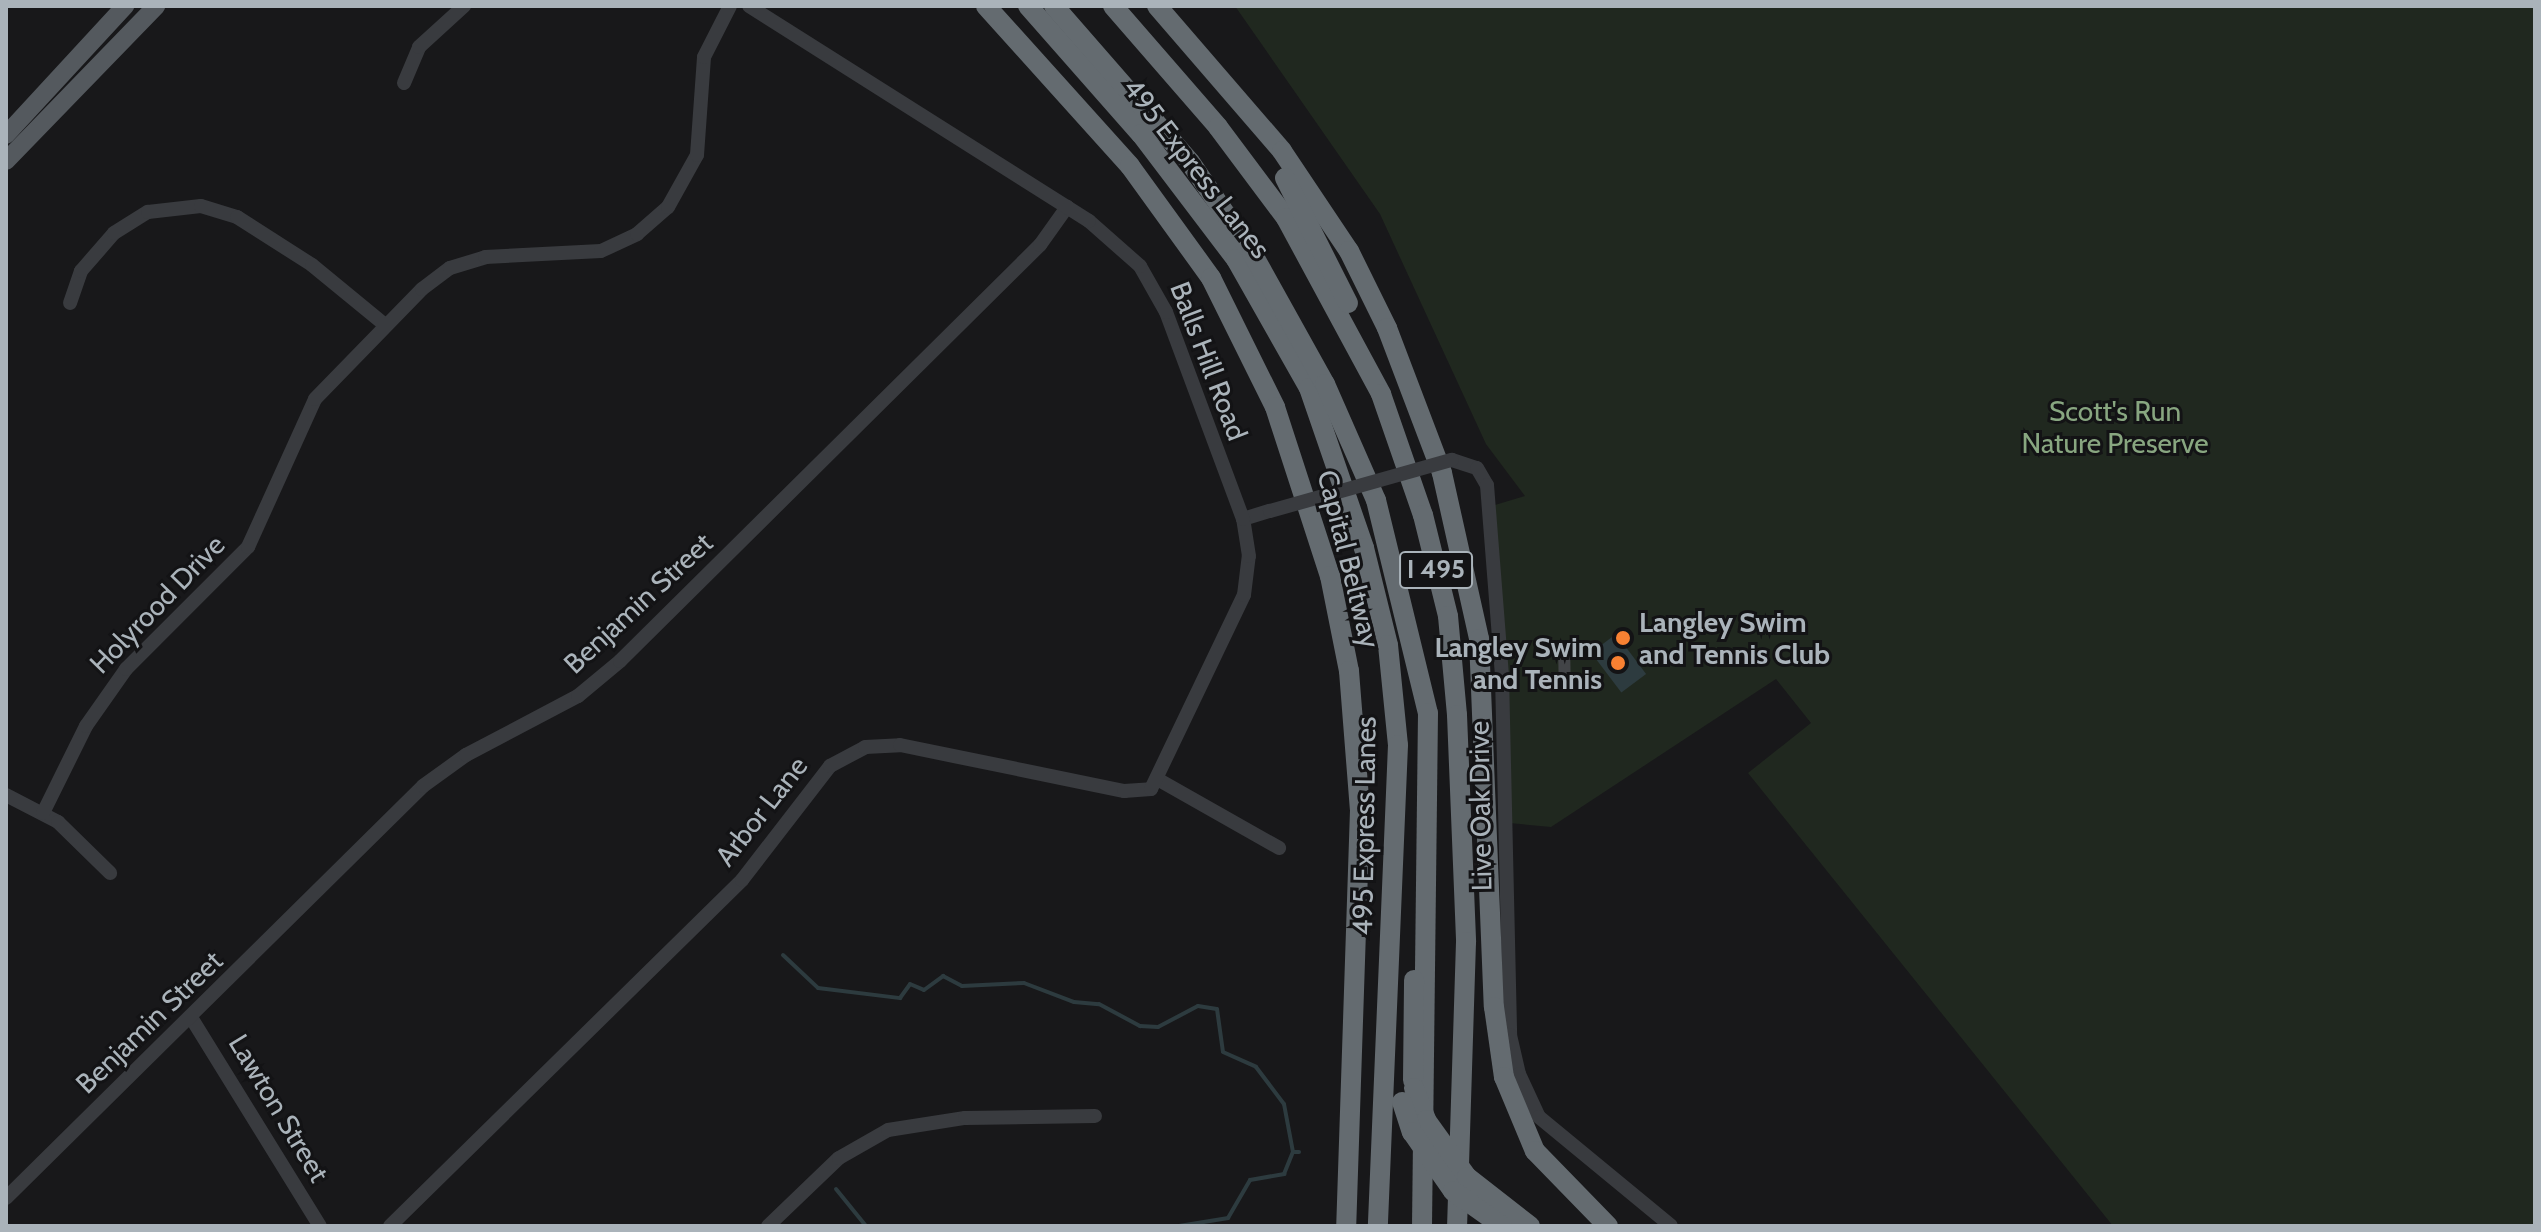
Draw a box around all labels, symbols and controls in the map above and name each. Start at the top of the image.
street label: 495 Express Lanes [1116,71,1278,265]
street label: Balls Hill Road [1163,277,1255,445]
park label: Scott's Run Nature Preserve [2021,394,2209,460]
street label: Capital Beltway [1311,467,1387,651]
street label: Benjamin Street [557,526,719,680]
street label: Holyrood Drive [83,528,231,680]
road number: I 495 [1398,548,1474,592]
place label: Langley Swim and Tennis Club [1639,605,1830,671]
marker: Langley Swim and Tennis Club [1614,629,1632,647]
place label: Langley Swim and Tennis [1434,630,1602,696]
marker: Langley Swim and Tennis [1609,654,1627,672]
street label: 495 Express Lanes [1345,716,1383,936]
street label: Live Oak Drive [1462,720,1498,892]
street label: Arbor Lane [708,750,814,872]
street label: Benjamin Street [69,944,229,1100]
street label: Lawton Street [222,1028,336,1188]

